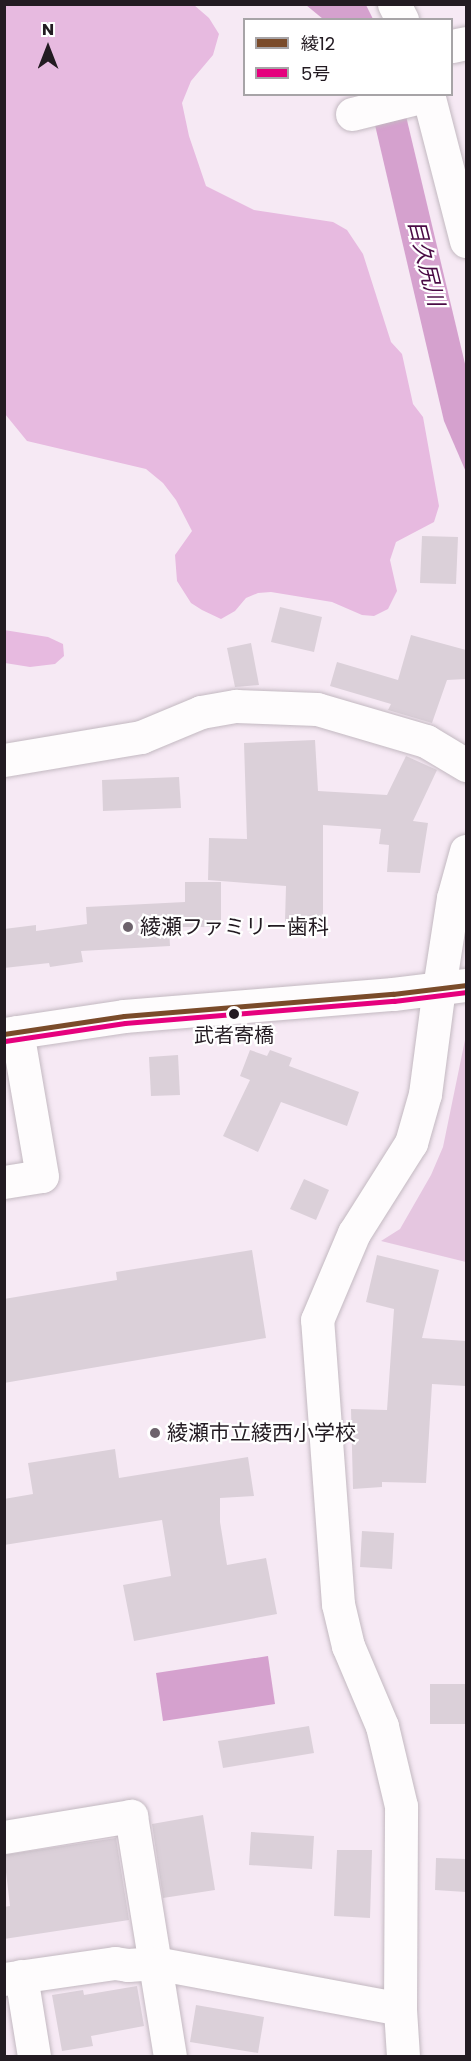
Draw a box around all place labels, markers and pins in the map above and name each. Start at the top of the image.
place label: 綾瀬ファミリー歯科 [140,914,329,940]
marker: 綾瀬ファミリー歯科 [121,920,135,934]
marker: 武者寄橋 [228,1008,240,1020]
place label: 武者寄橋 [194,1023,274,1047]
place label: 綾瀬市立綾西小学校 [167,1420,356,1446]
marker: 綾瀬市立綾西小学校 [148,1426,162,1440]

